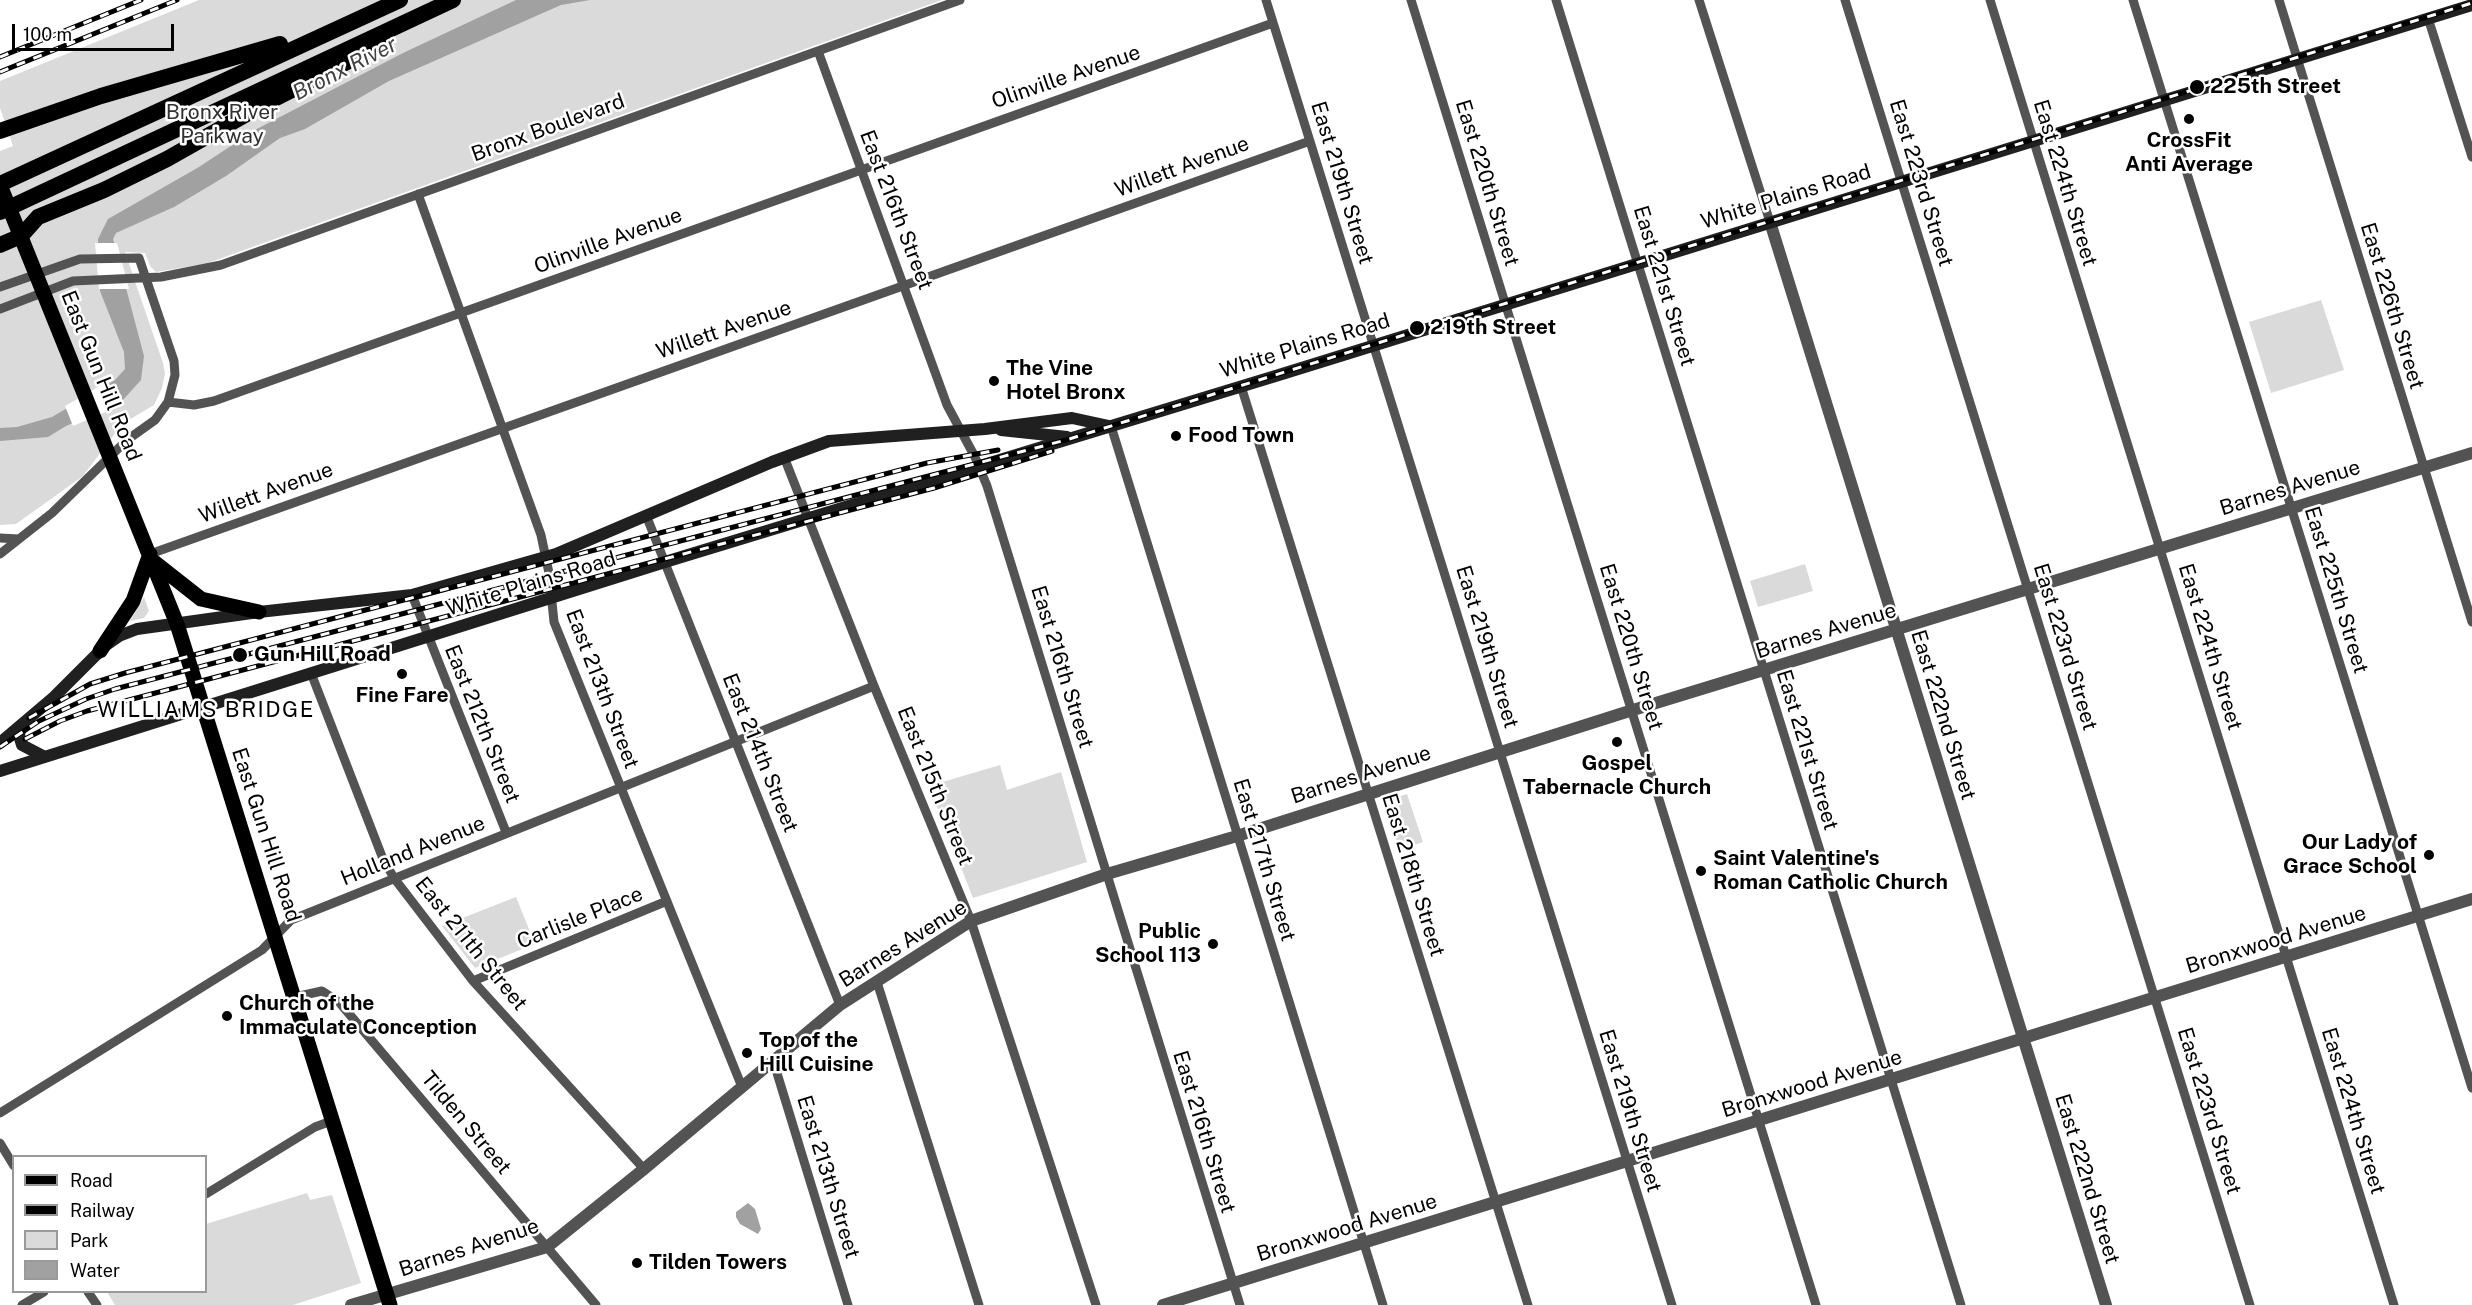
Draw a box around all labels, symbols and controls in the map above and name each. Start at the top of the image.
scale bar [15,12,177,50]
text: 100 m [23,24,72,45]
water label: Bronx River [288,31,402,107]
street label: Olinville Avenue [988,40,1144,114]
place label: 225th Street [2210,74,2341,100]
marker: 225th Street [2188,78,2206,96]
street label: Bronx Boulevard [468,89,628,167]
street label: East 223rd Street [1884,96,1958,270]
street label: East 220th Street [1450,97,1524,269]
street label: East 224th Street [2028,97,2102,269]
street label: East 219th Street [1305,99,1379,267]
park label: Bronx River Parkway [166,100,278,150]
marker: CrossFit Anti Average [2182,112,2196,126]
street label: East 216th Street [854,127,938,293]
place label: CrossFit Anti Average [2125,128,2253,178]
street label: Willett Avenue [1111,131,1253,203]
street label: White Plains Road [1698,159,1874,235]
street label: Olinville Avenue [531,203,685,279]
street label: East 221st Street [1628,203,1700,369]
street label: East 226th Street [2355,220,2429,392]
street label: East Gun Hill Road [55,287,147,465]
street label: Willett Avenue [653,295,795,365]
street label: White Plains Road [1217,308,1393,384]
place label: 219th Street [1430,315,1556,341]
marker: 219th Street [1408,319,1426,337]
place label: The Vine Hotel Bronx [1006,356,1125,406]
marker: The Vine Hotel Bronx [987,374,1001,388]
place label: Food Town [1188,423,1294,449]
marker: Food Town [1169,429,1183,443]
street label: Barnes Avenue [2217,455,2363,521]
street label: Willett Avenue [195,457,337,529]
street label: East 225th Street [2299,503,2373,677]
street label: White Plains Road [443,546,619,622]
street label: East 223rd Street [2028,560,2102,734]
street label: East 220th Street [1594,561,1668,733]
street label: East 224th Street [2173,561,2247,733]
street label: East 219th Street [1450,563,1524,731]
street label: East 216th Street [1025,583,1099,751]
street label: Barnes Avenue [1753,598,1899,664]
street label: East 213th Street [560,606,644,772]
street label: East 222nd Street [1905,627,1981,803]
street label: East 212th Street [439,641,525,807]
place label: Gun Hill Road [254,642,391,668]
marker: Gun Hill Road [231,646,249,664]
marker: Fine Fare [395,667,409,681]
street label: East 221st Street [1771,667,1843,833]
street label: East 214th Street [717,670,803,836]
place label: Fine Fare [355,683,449,709]
district label: WILLIAMS BRIDGE [97,697,315,723]
street label: East 215th Street [892,703,978,869]
marker: Gospel Tabernacle Church [1610,735,1624,749]
street label: Barnes Avenue [1288,741,1434,809]
street label: East Gun Hill Road [226,745,306,925]
place label: Gospel Tabernacle Church [1523,751,1711,801]
street label: East 217th Street [1227,776,1301,944]
street label: East 218th Street [1376,790,1450,960]
street label: Holland Avenue [337,811,489,891]
place label: Our Lady of Grace School [2283,830,2417,880]
place label: Saint Valentine's Roman Catholic Church [1713,846,1948,896]
marker: Our Lady of Grace School [2422,848,2436,862]
marker: Saint Valentine's Roman Catholic Church [1694,864,1708,878]
street label: East 211th Street [409,872,533,1016]
street label: Carlisle Place [513,881,647,955]
street label: Barnes Avenue [835,895,971,993]
street label: Bronxwood Avenue [2183,901,2369,979]
place label: Public School 113 [1095,919,1201,969]
marker: Public School 113 [1206,937,1220,951]
place label: Church of the Immaculate Conception [239,991,477,1041]
marker: Church of the Immaculate Conception [220,1009,234,1023]
street label: East 223rd Street [2172,1024,2246,1198]
street label: East 224th Street [2316,1025,2390,1197]
street label: East 219th Street [1593,1027,1667,1195]
place label: Top of the Hill Cuisine [759,1028,874,1078]
street label: Bronxwood Avenue [1719,1045,1905,1123]
marker: Top of the Hill Cuisine [740,1046,754,1060]
street label: East 216th Street [1167,1048,1241,1216]
street label: Tilden Street [416,1066,516,1180]
street label: East 222nd Street [2049,1091,2125,1267]
street label: East 213th Street [791,1092,865,1262]
legend [12,1155,207,1293]
text: Road [70,1170,113,1191]
street label: Bronxwood Avenue [1254,1189,1440,1267]
text: Railway [70,1200,135,1221]
street label: Barnes Avenue [396,1214,542,1282]
text: Park [70,1230,108,1251]
place label: Tilden Towers [649,1250,787,1276]
marker: Tilden Towers [630,1256,644,1270]
text: Water [70,1260,120,1281]

